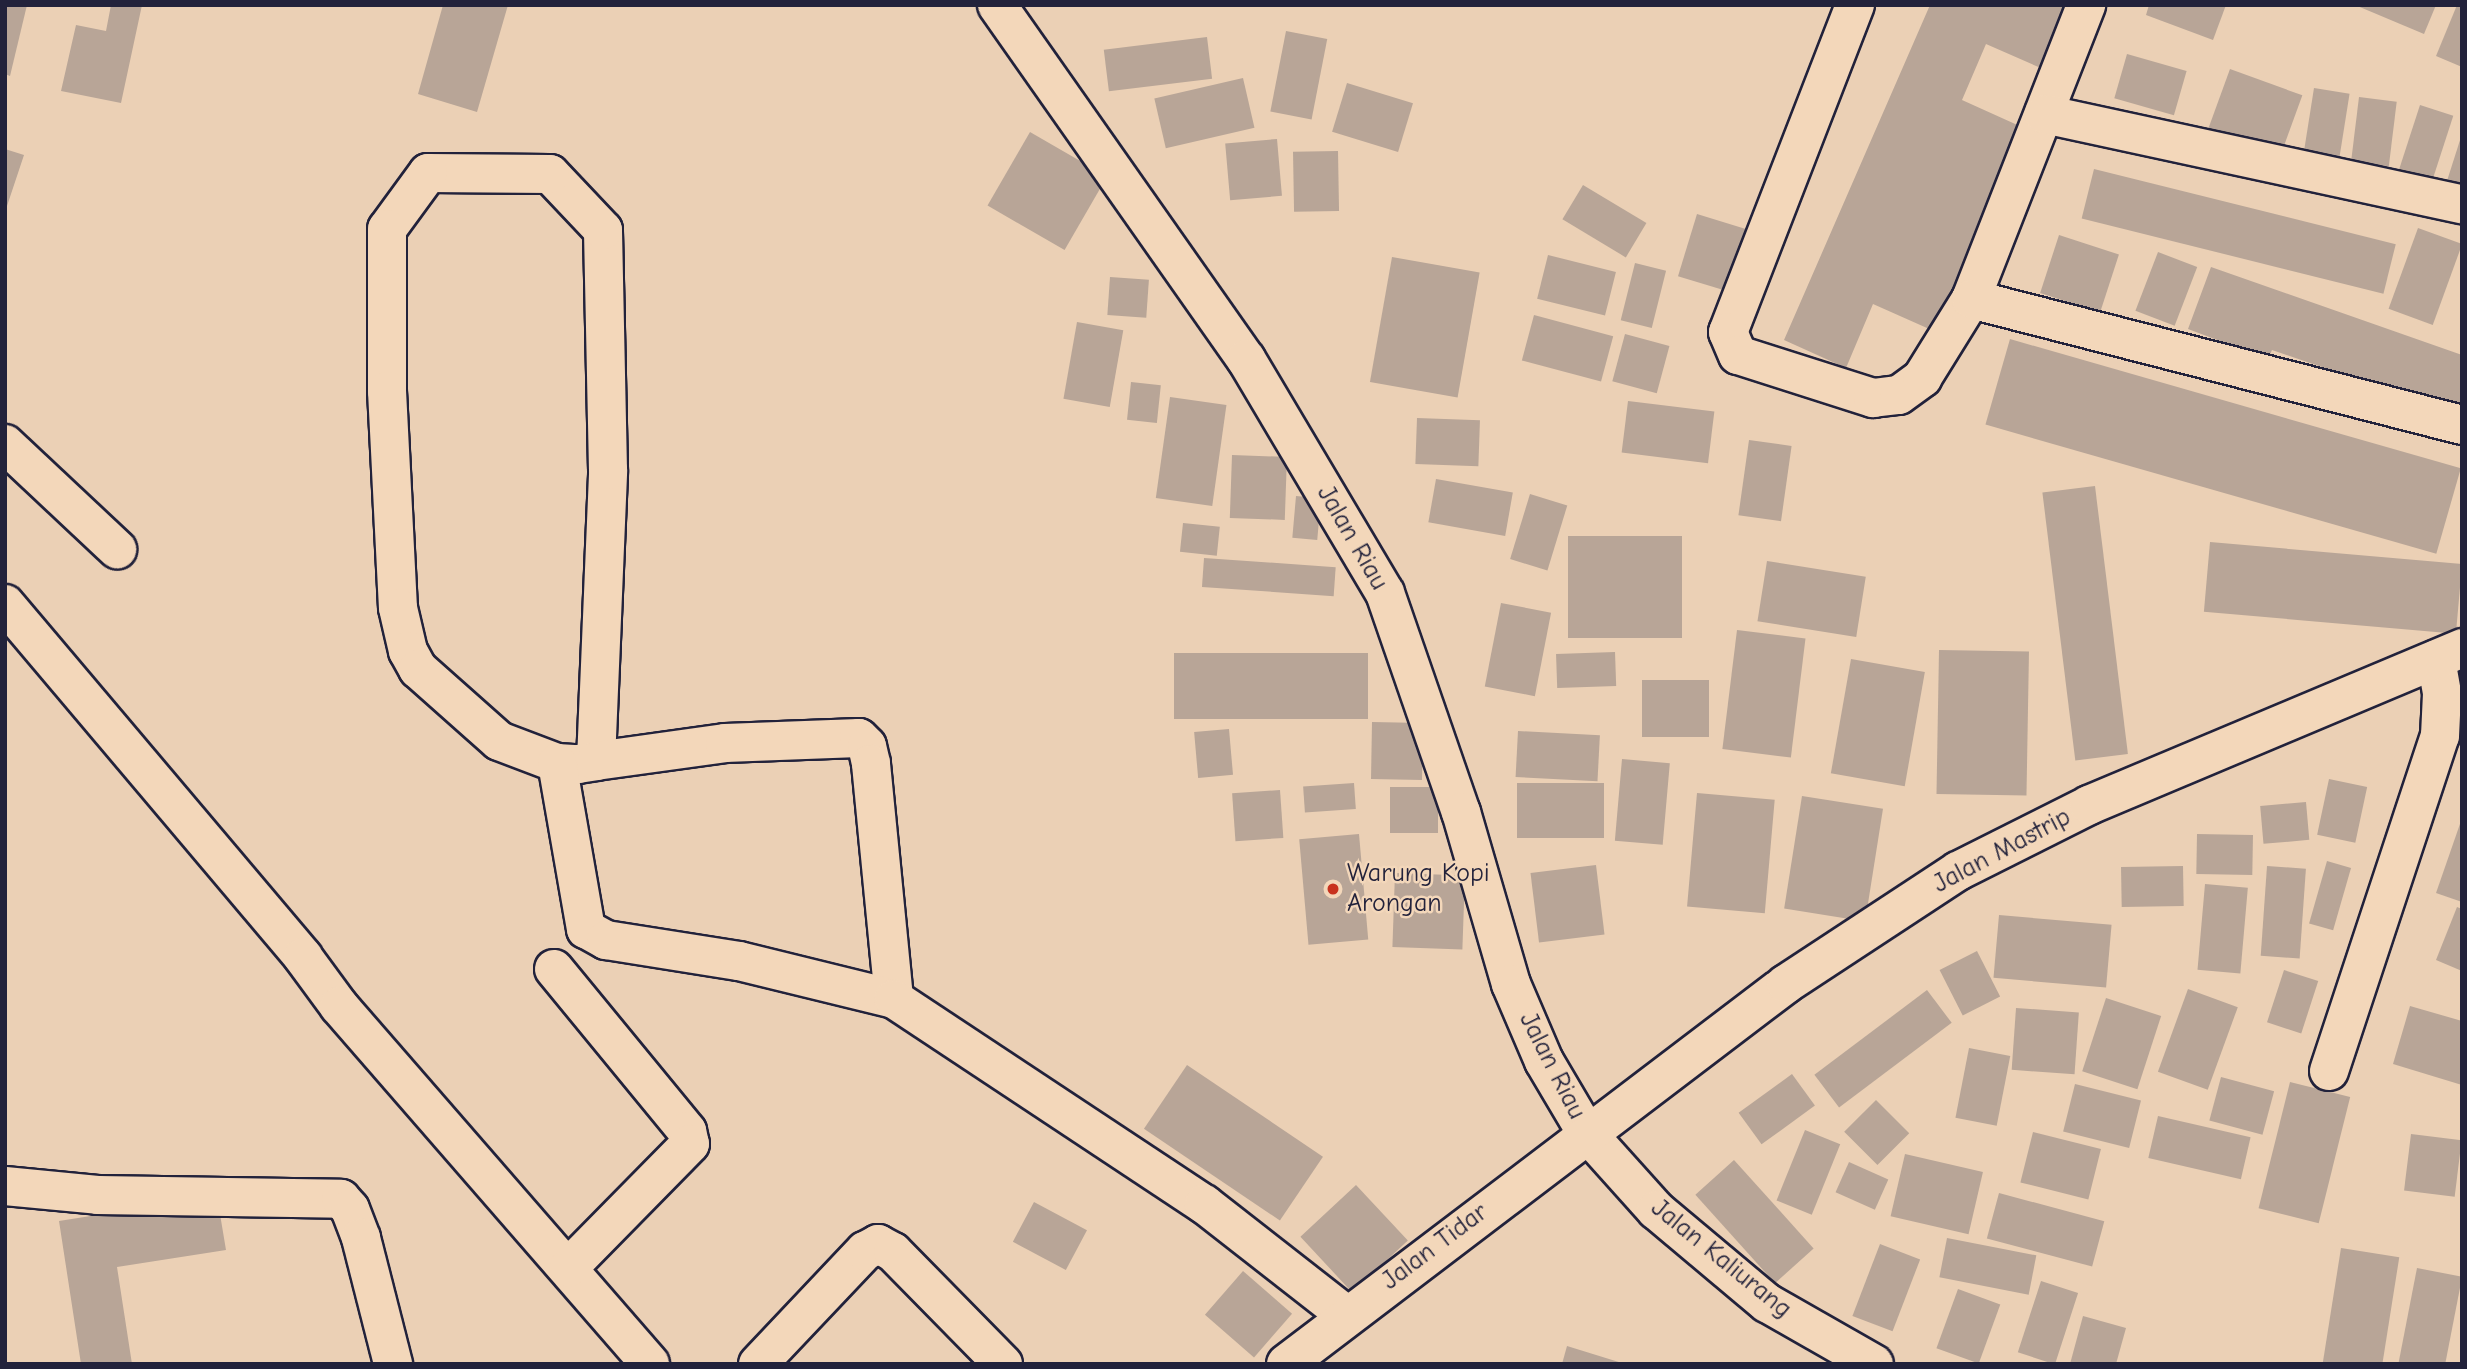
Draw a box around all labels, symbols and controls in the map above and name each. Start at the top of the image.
street label: Jalan Riau [1310,480,1394,596]
street label: Jalan Mastrip [1928,802,2076,900]
place label: Warung Kopi Arongan [1347,858,1490,920]
marker: Warung Kopi Arongan [1325,881,1341,897]
street label: Jalan Riau [1512,1007,1592,1125]
street label: Jalan Kaliurang [1644,1193,1798,1325]
street label: Jalan Tidar [1376,1197,1494,1297]

